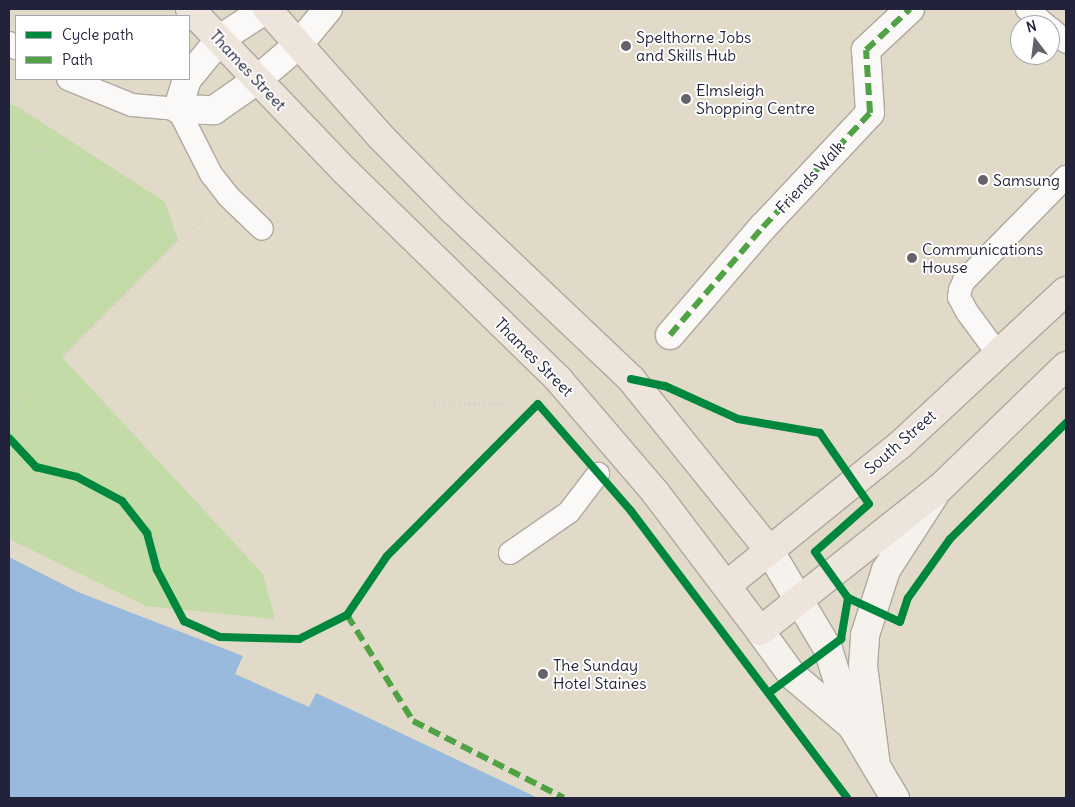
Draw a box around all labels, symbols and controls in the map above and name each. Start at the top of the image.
legend [15,15,190,80]
north arrow [1010,15,1060,65]
text: N [1024,17,1038,36]
text: Cycle path [62,25,134,44]
street label: Thames Street [206,26,290,114]
place label: Spelthorne Jobs and Skills Hub [636,27,751,65]
marker: Spelthorne Jobs and Skills Hub [620,40,632,52]
text: Path [62,50,93,69]
place label: Elmsleigh Shopping Centre [696,80,815,118]
marker: Elmsleigh Shopping Centre [680,93,692,105]
street label: Friends Walk [772,137,848,217]
place label: Samsung [993,170,1060,190]
marker: Samsung [977,174,989,186]
place label: Communications House [922,239,1043,277]
marker: Communications House [906,252,918,264]
street label: Thames Street [491,314,577,400]
street label: South Street [860,406,940,478]
place label: The Sunday Hotel Staines [553,655,647,693]
marker: The Sunday Hotel Staines [537,668,549,680]

